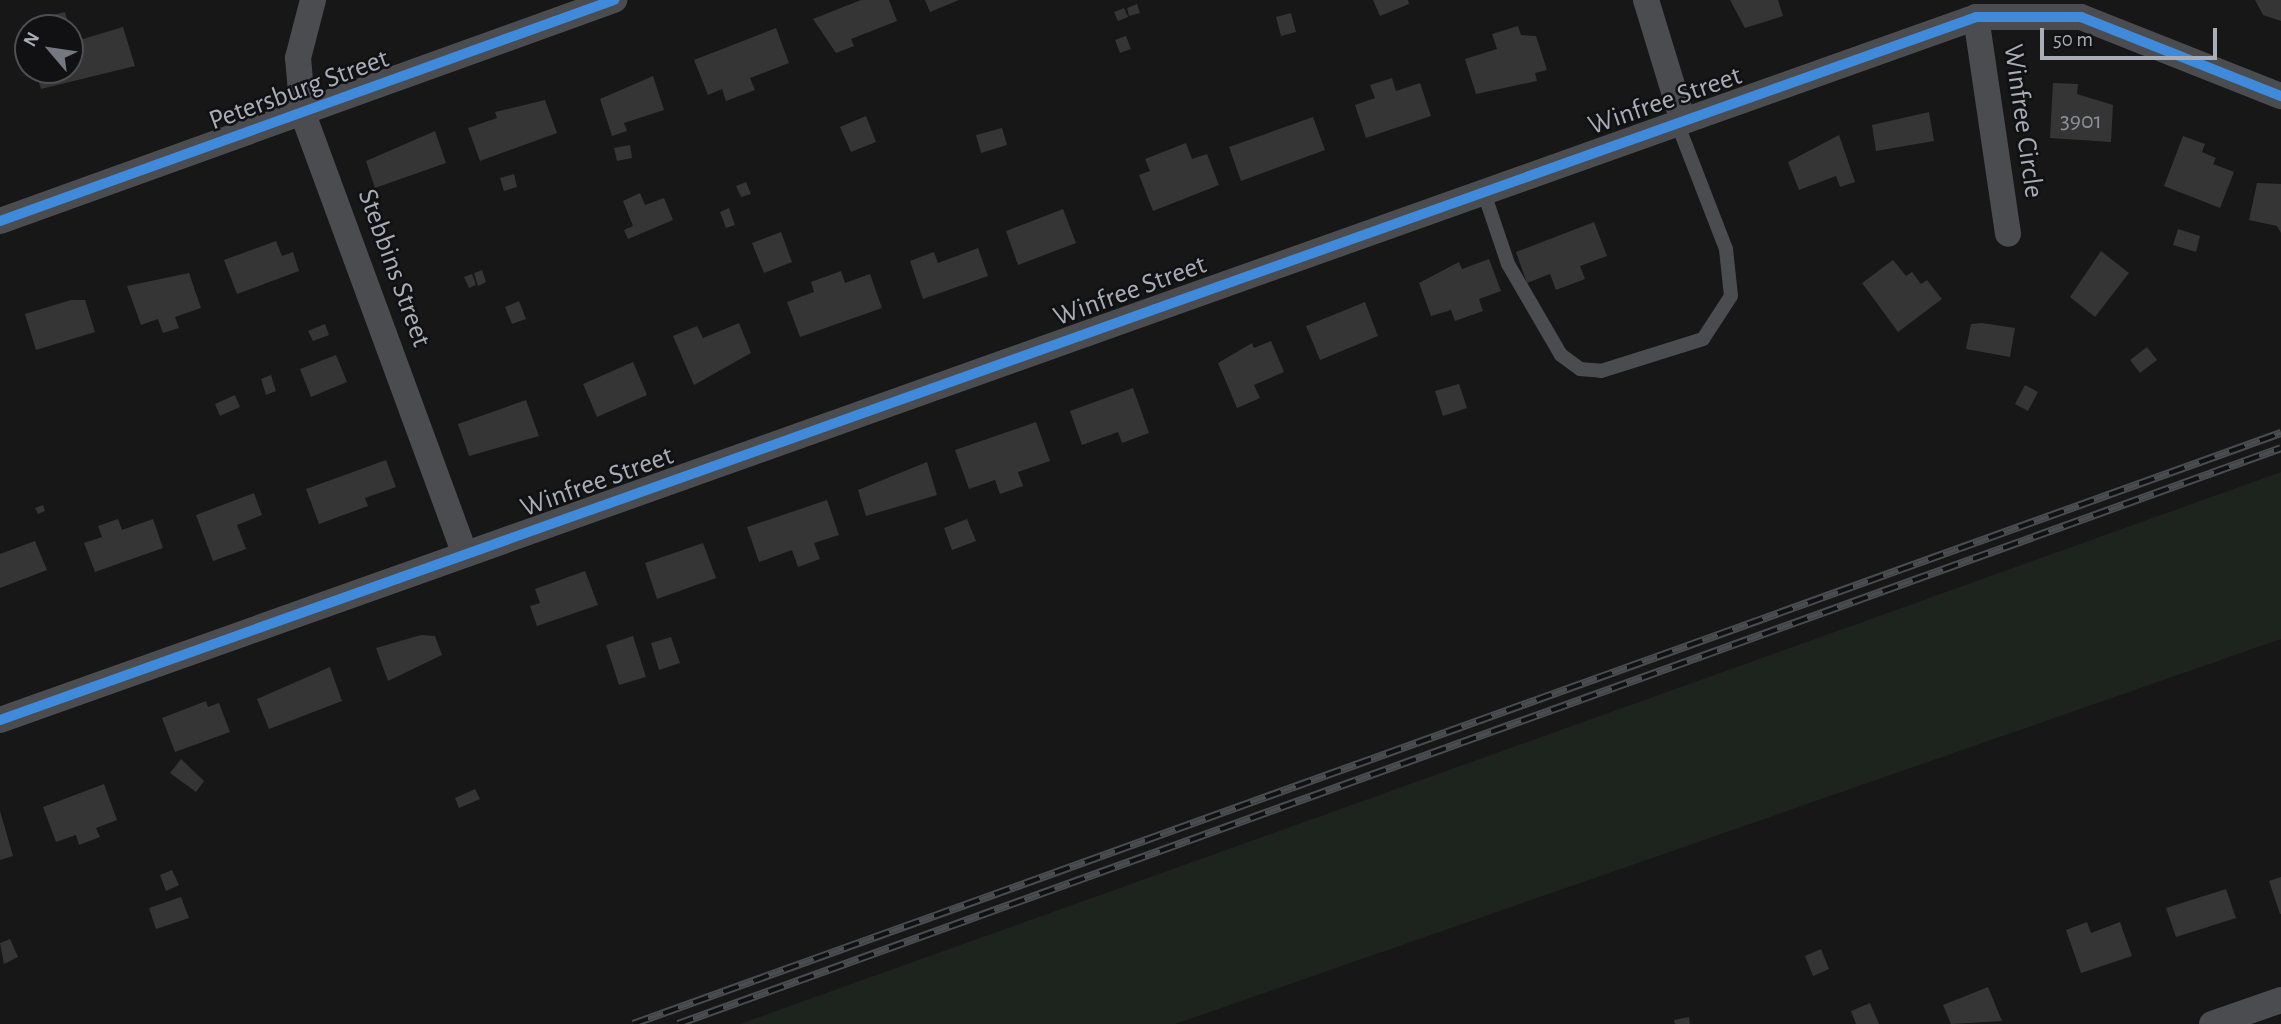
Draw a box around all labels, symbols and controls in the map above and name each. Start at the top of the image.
north arrow [14,14,84,84]
scale bar [2043,14,2220,58]
text: N [20,29,43,50]
text: 50 m [2053,29,2093,50]
street label: Petersburg Street [205,42,393,138]
street label: Winfree Circle [1996,42,2050,200]
street label: Winfree Street [1584,59,1746,143]
house number: 3901 [2060,108,2102,136]
street label: Stebbins Street [350,184,438,352]
street label: Winfree Street [1049,248,1211,334]
street label: Winfree Street [516,439,678,525]

